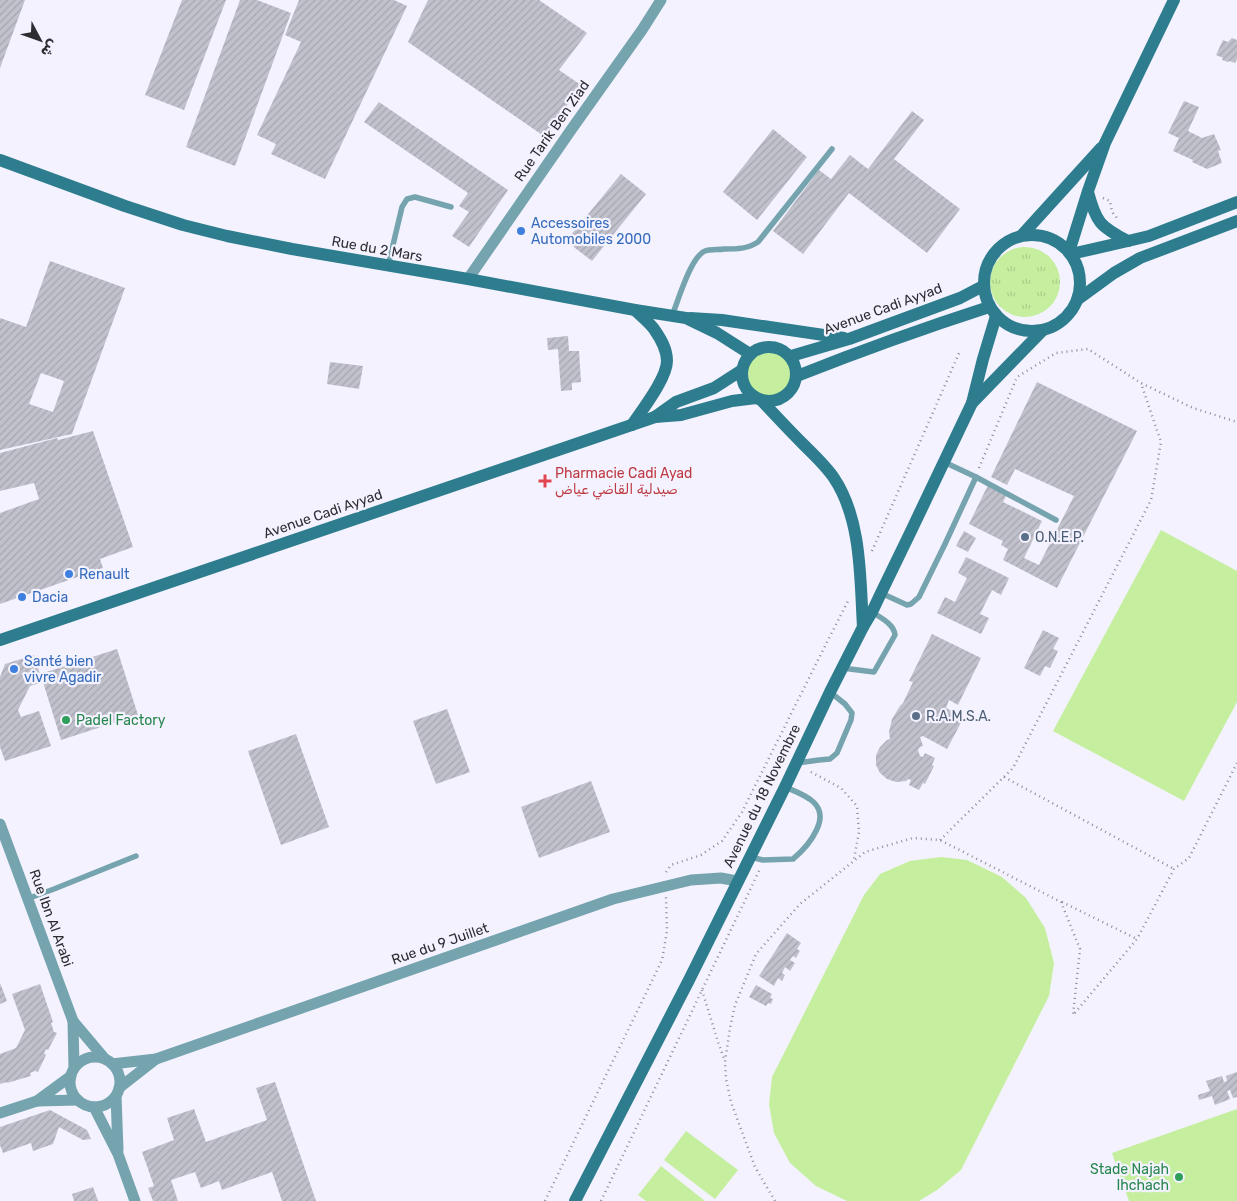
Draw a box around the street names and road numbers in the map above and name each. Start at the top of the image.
street label: Rue Tarik Ben Ziad [511,77,593,185]
street label: Rue du 2 Mars [330,233,424,265]
street label: Avenue Cadi Ayyad [822,280,944,338]
street label: Avenue Cadi Ayyad [261,486,385,542]
street label: Avenue du 18 Novembre [720,721,804,871]
street label: Rue Ibn Al Arabi [25,867,77,969]
street label: Rue du 9 Juillet [389,919,491,969]

